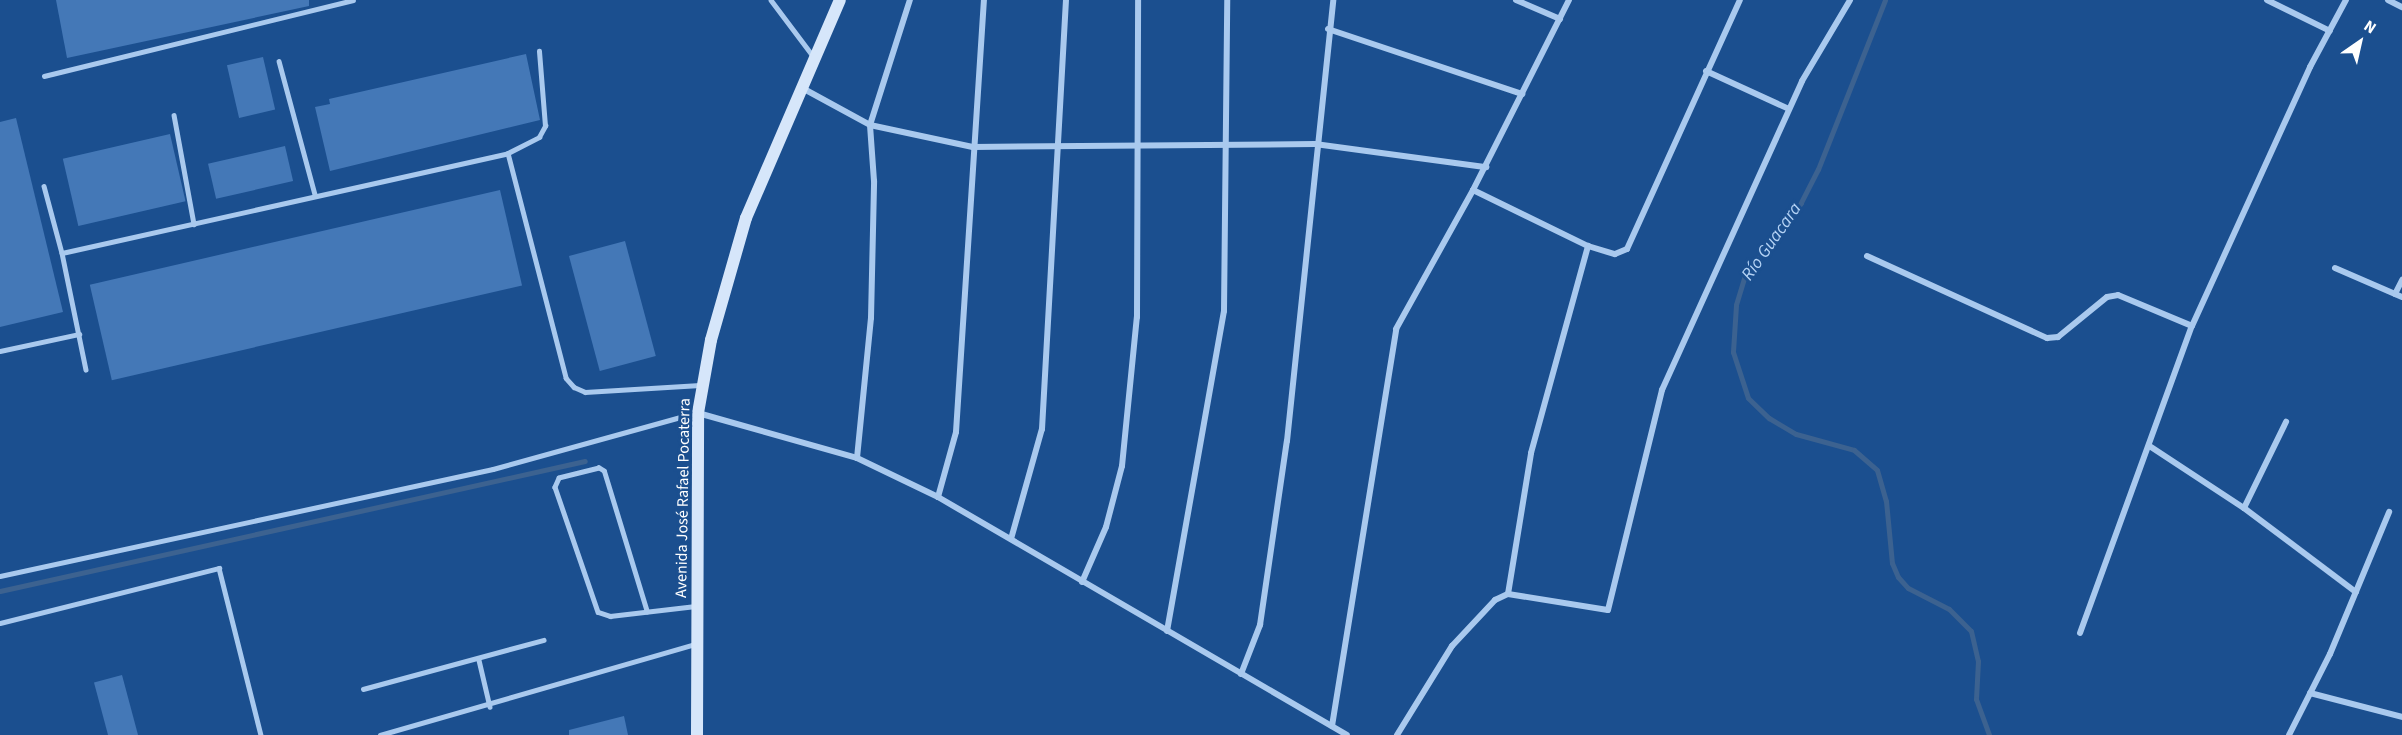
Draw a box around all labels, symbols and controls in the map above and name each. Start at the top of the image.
north arrow [2330,12,2390,72]
text: N [2359,15,2381,39]
water label: Río Guacara [1737,199,1807,285]
street label: Avenida José Rafael Pocaterra [672,398,694,598]

